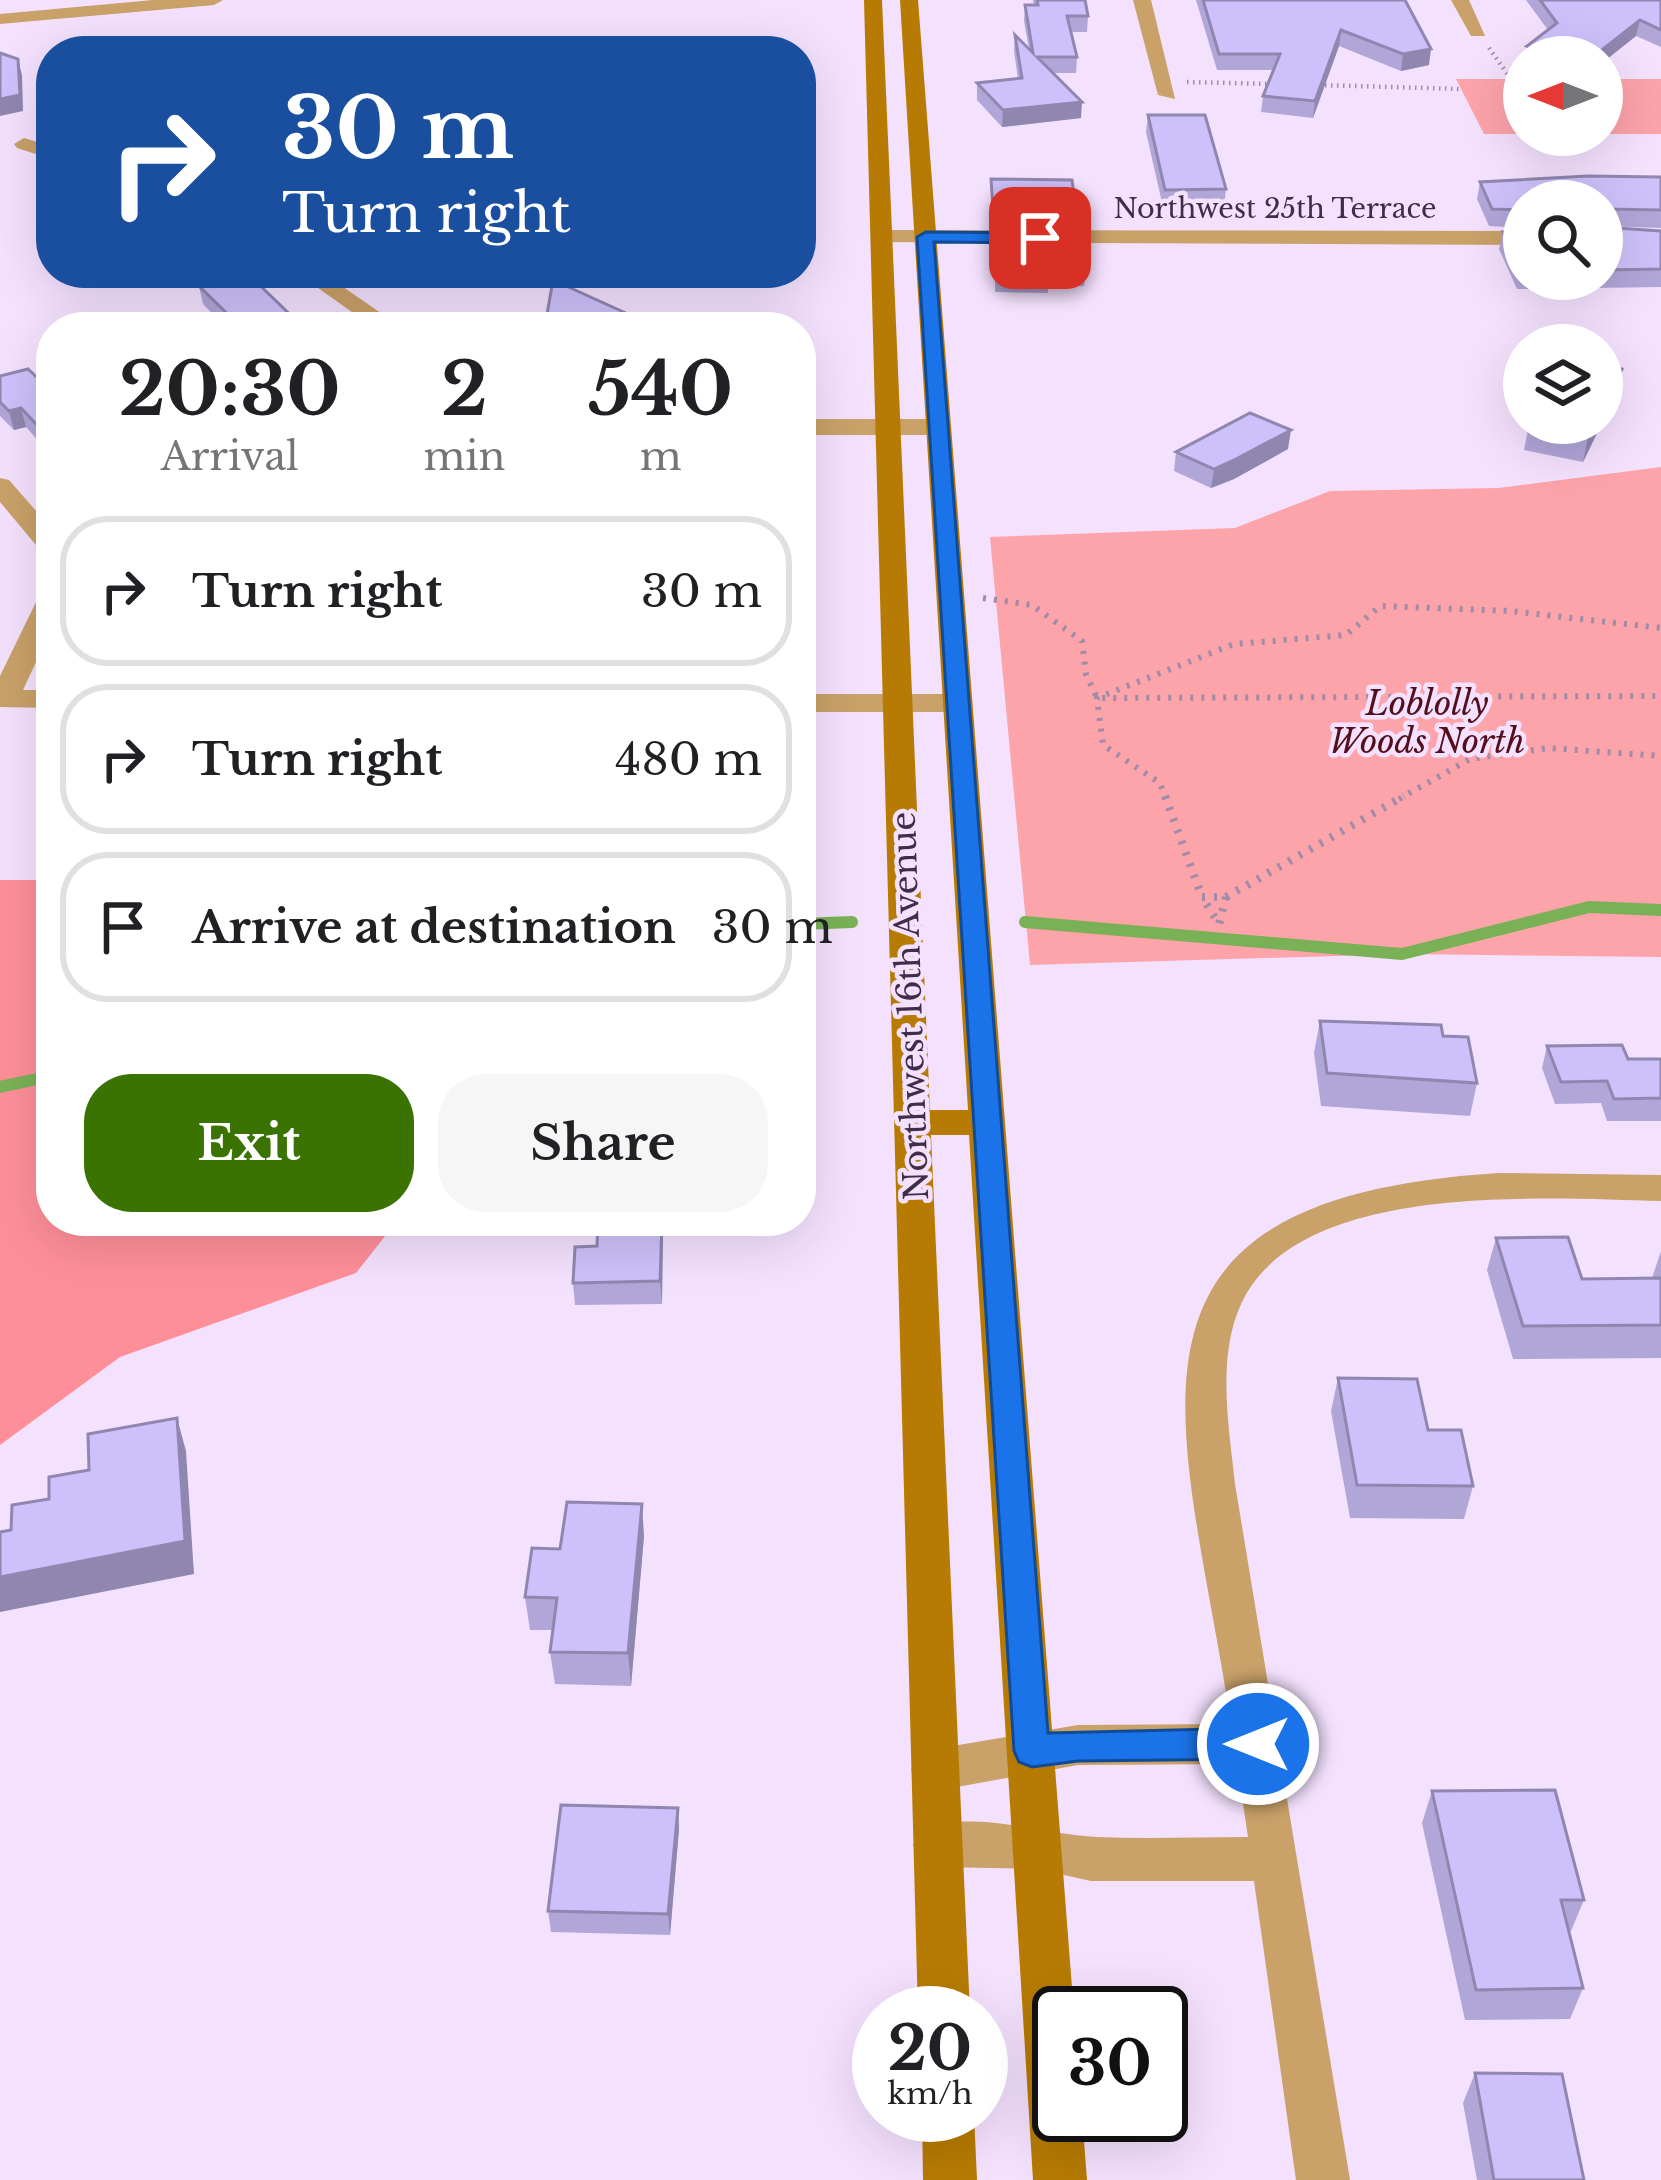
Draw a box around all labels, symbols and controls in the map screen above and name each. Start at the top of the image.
north arrow [1503,36,1623,156]
map controls [1503,36,1623,444]
text: 30 m [282,77,514,181]
icon: right [84,84,240,240]
text: Turn right [282,180,571,247]
button: search [1503,180,1623,300]
pin [989,187,1091,289]
street label: Northwest 25th Terrace [1113,192,1437,225]
icon: arrive [1007,205,1073,271]
button: layers [1503,324,1623,444]
text: 20:30 [119,345,341,434]
text: 2 [441,345,488,434]
text: 540 [588,345,733,434]
text: Arrival [161,432,299,481]
text: min [423,432,505,481]
text: m [640,432,682,481]
icon: right [90,558,156,624]
text: Turn right [192,563,442,619]
text: 30 m [641,563,762,619]
park label: Loblolly Woods North [1329,683,1525,762]
icon: right [90,726,156,792]
text: Turn right [192,731,442,787]
text: 480 m [615,731,762,787]
street label: Northwest 16th Avenue [883,811,937,1201]
icon: arrive [90,894,156,960]
text: Arrive at destination [192,899,676,955]
text: 30 m [712,899,833,955]
button: Exit [84,1074,414,1212]
button: Share [438,1074,768,1212]
position arrow [1195,1681,1321,1807]
speed limit sign: 30 [1032,1986,1188,2142]
text: 20 [888,2012,972,2086]
text: km/h [887,2075,973,2112]

